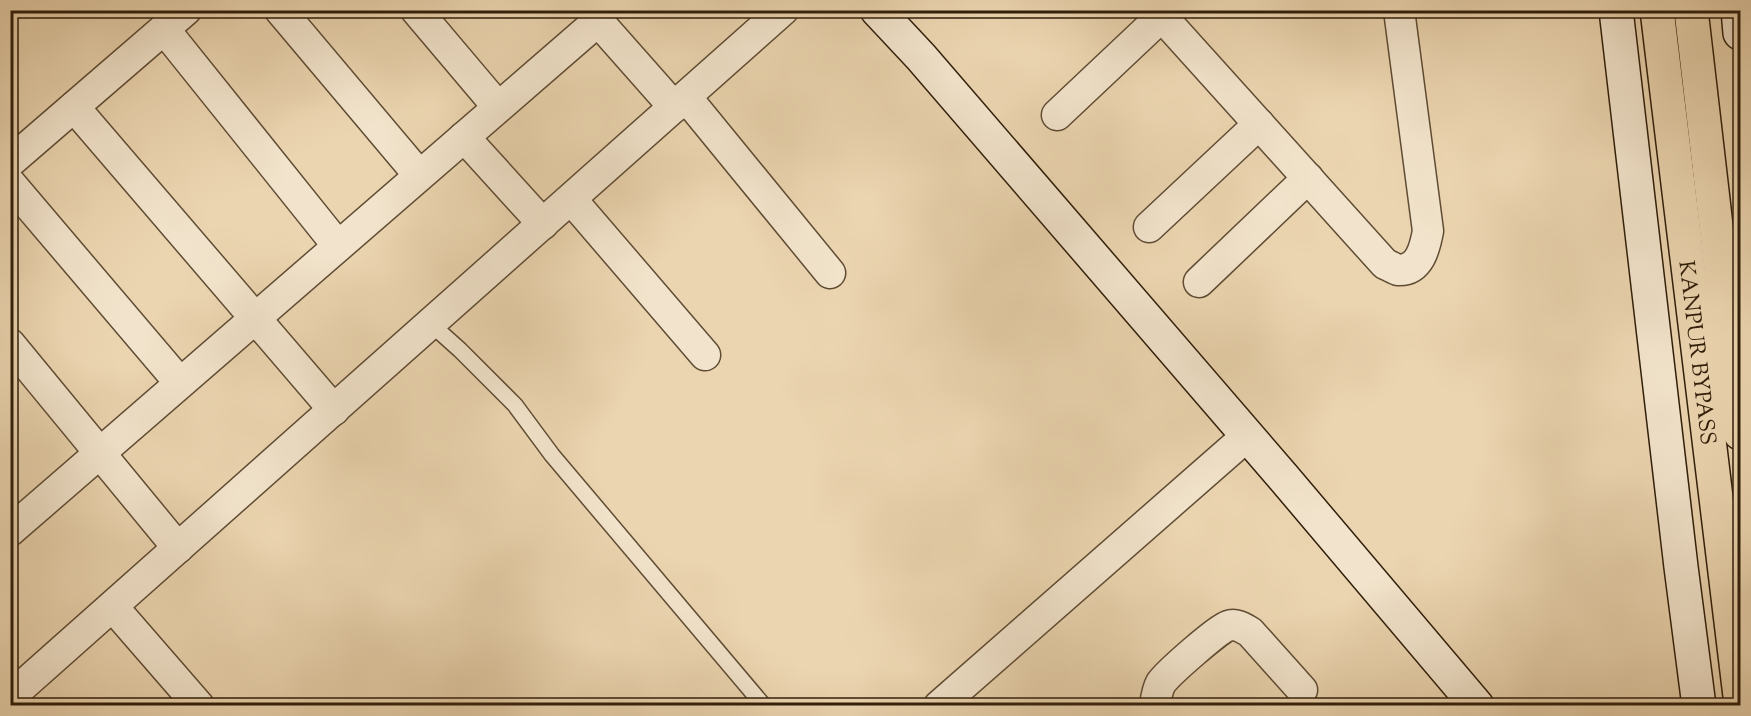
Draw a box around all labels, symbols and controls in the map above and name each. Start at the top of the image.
street label: KANPUR BYPASS [1668,259,1722,447]

